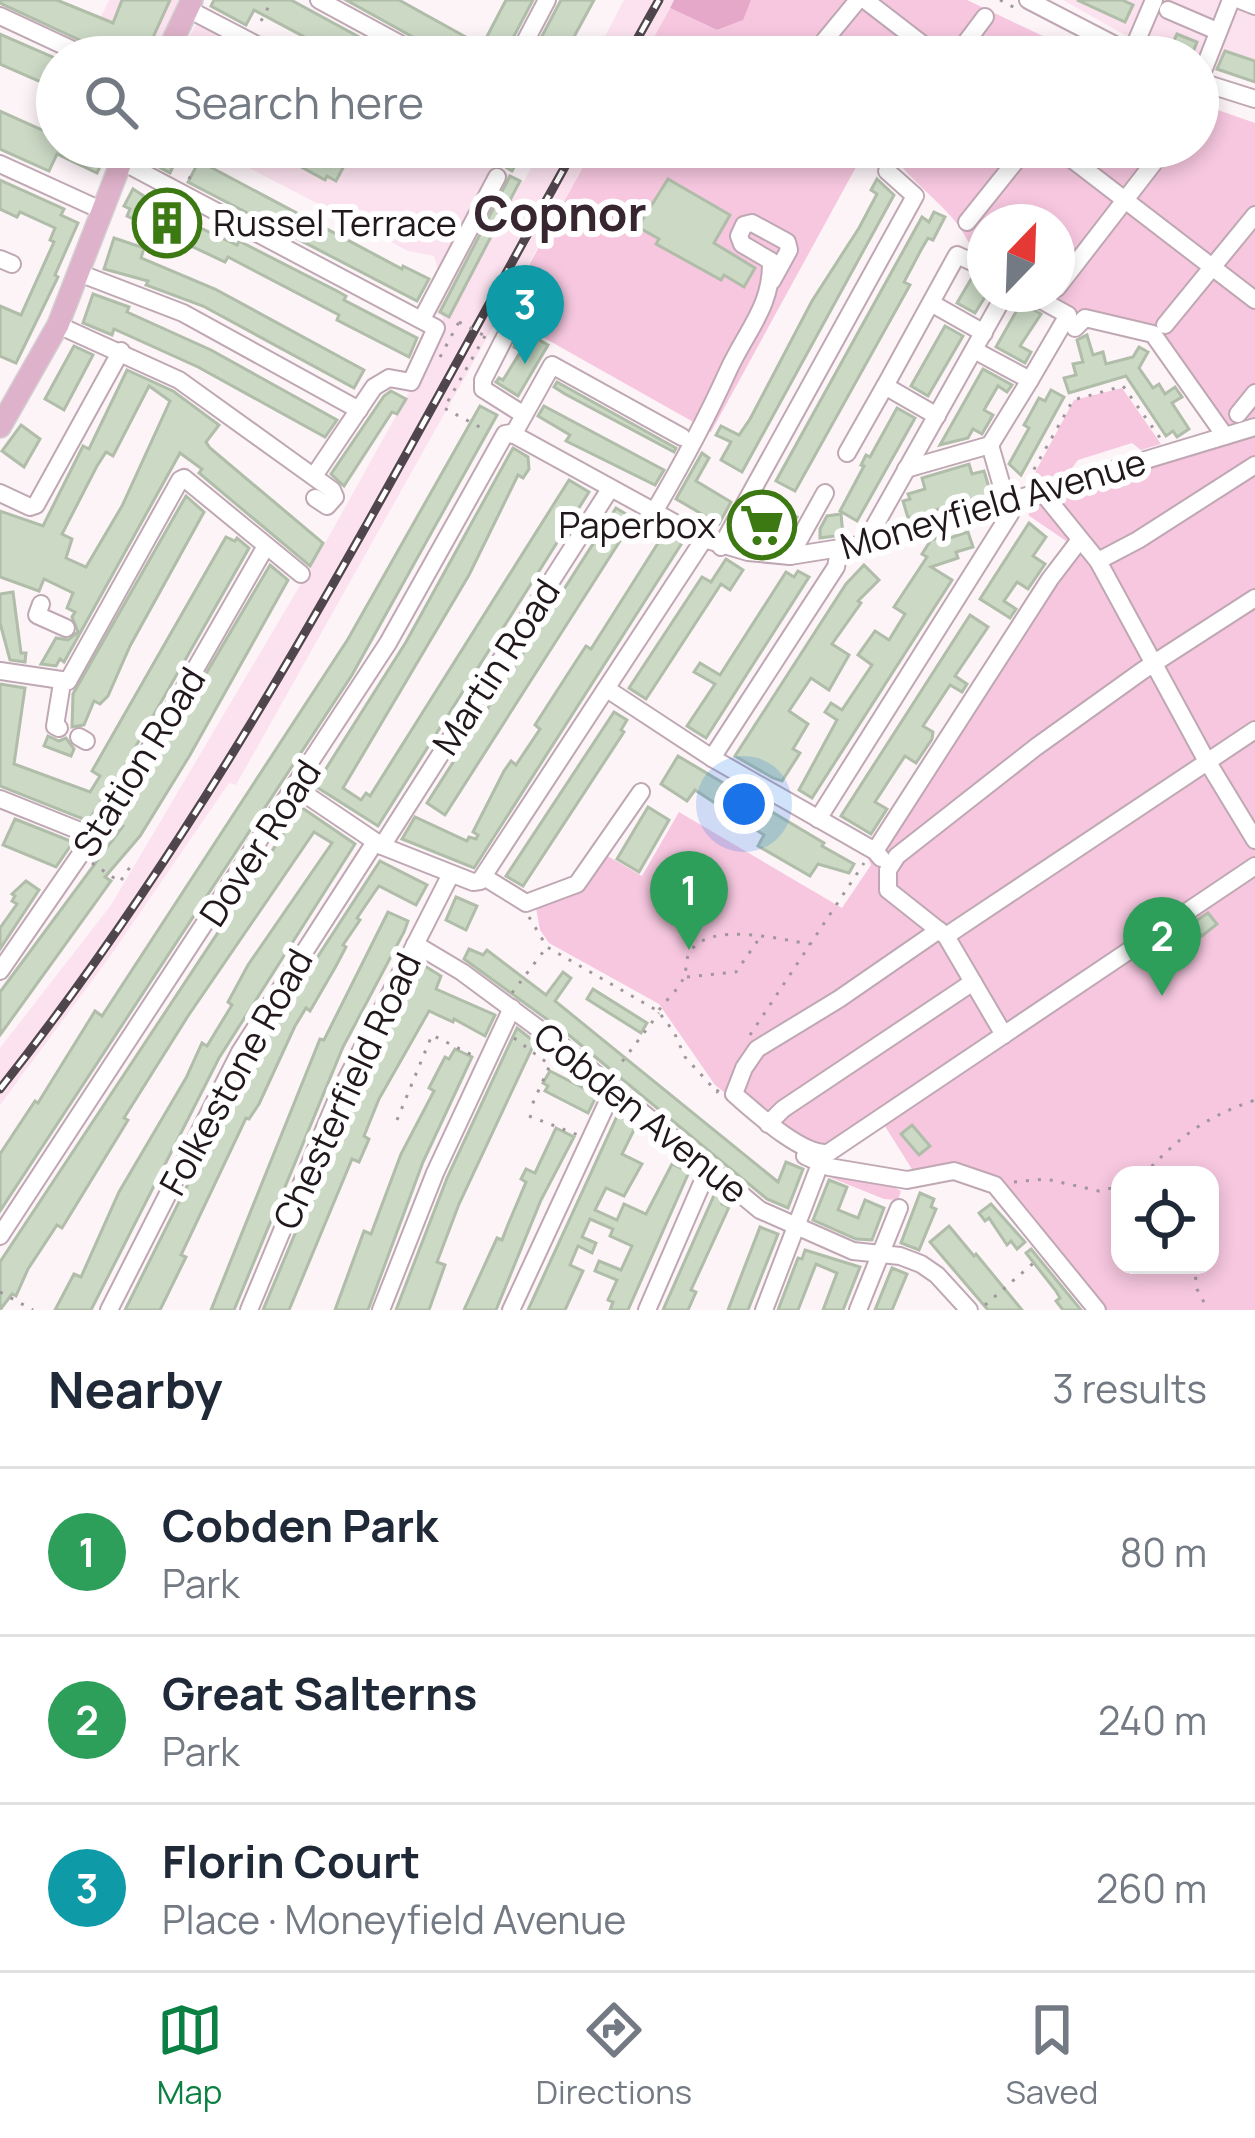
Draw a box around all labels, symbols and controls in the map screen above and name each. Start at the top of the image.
search box [36,36,1219,168]
icon: search [78,69,144,135]
text: Search here [174,71,424,133]
district label: Copnor [473,180,647,245]
building icon: Russel Terrace [132,188,202,258]
place label: Russel Terrace [213,198,457,247]
north arrow [967,204,1075,312]
pin: 3 [486,265,564,364]
street label: Moneyfield Avenue [835,436,1151,571]
supermarket icon: Paperbox [727,490,797,560]
place label: Paperbox [559,500,716,549]
street label: Martin Road [421,570,571,764]
street label: Station Road [61,658,216,866]
street label: Dover Road [188,750,332,935]
your location [714,774,774,834]
pin: 1 [650,851,728,950]
pin: 2 [1123,897,1201,996]
street label: Folkestone Road [148,940,324,1204]
street label: Chesterfield Road [261,945,432,1237]
street label: Cobden Avenue [524,1011,759,1214]
map controls [1111,1166,1219,1274]
button: locate [1111,1166,1219,1274]
text: Nearby [48,1354,223,1423]
text: 3 results [1052,1361,1207,1415]
text: Cobden Park [162,1494,438,1556]
text: 1 [78,1525,96,1579]
text: 80 m [1120,1525,1207,1579]
text: Park [162,1556,240,1610]
text: Great Salterns [162,1662,477,1724]
text: 2 [75,1693,99,1747]
text: 240 m [1098,1693,1207,1747]
text: Park [162,1724,240,1778]
text: Florin Court [162,1830,420,1892]
text: 3 [76,1861,98,1915]
text: 260 m [1096,1861,1207,1915]
text: Place · Moneyfield Avenue [162,1892,626,1946]
tab: Map [157,1997,223,2114]
tab: Directions [536,1997,692,2114]
tab: Saved [1005,1997,1098,2114]

